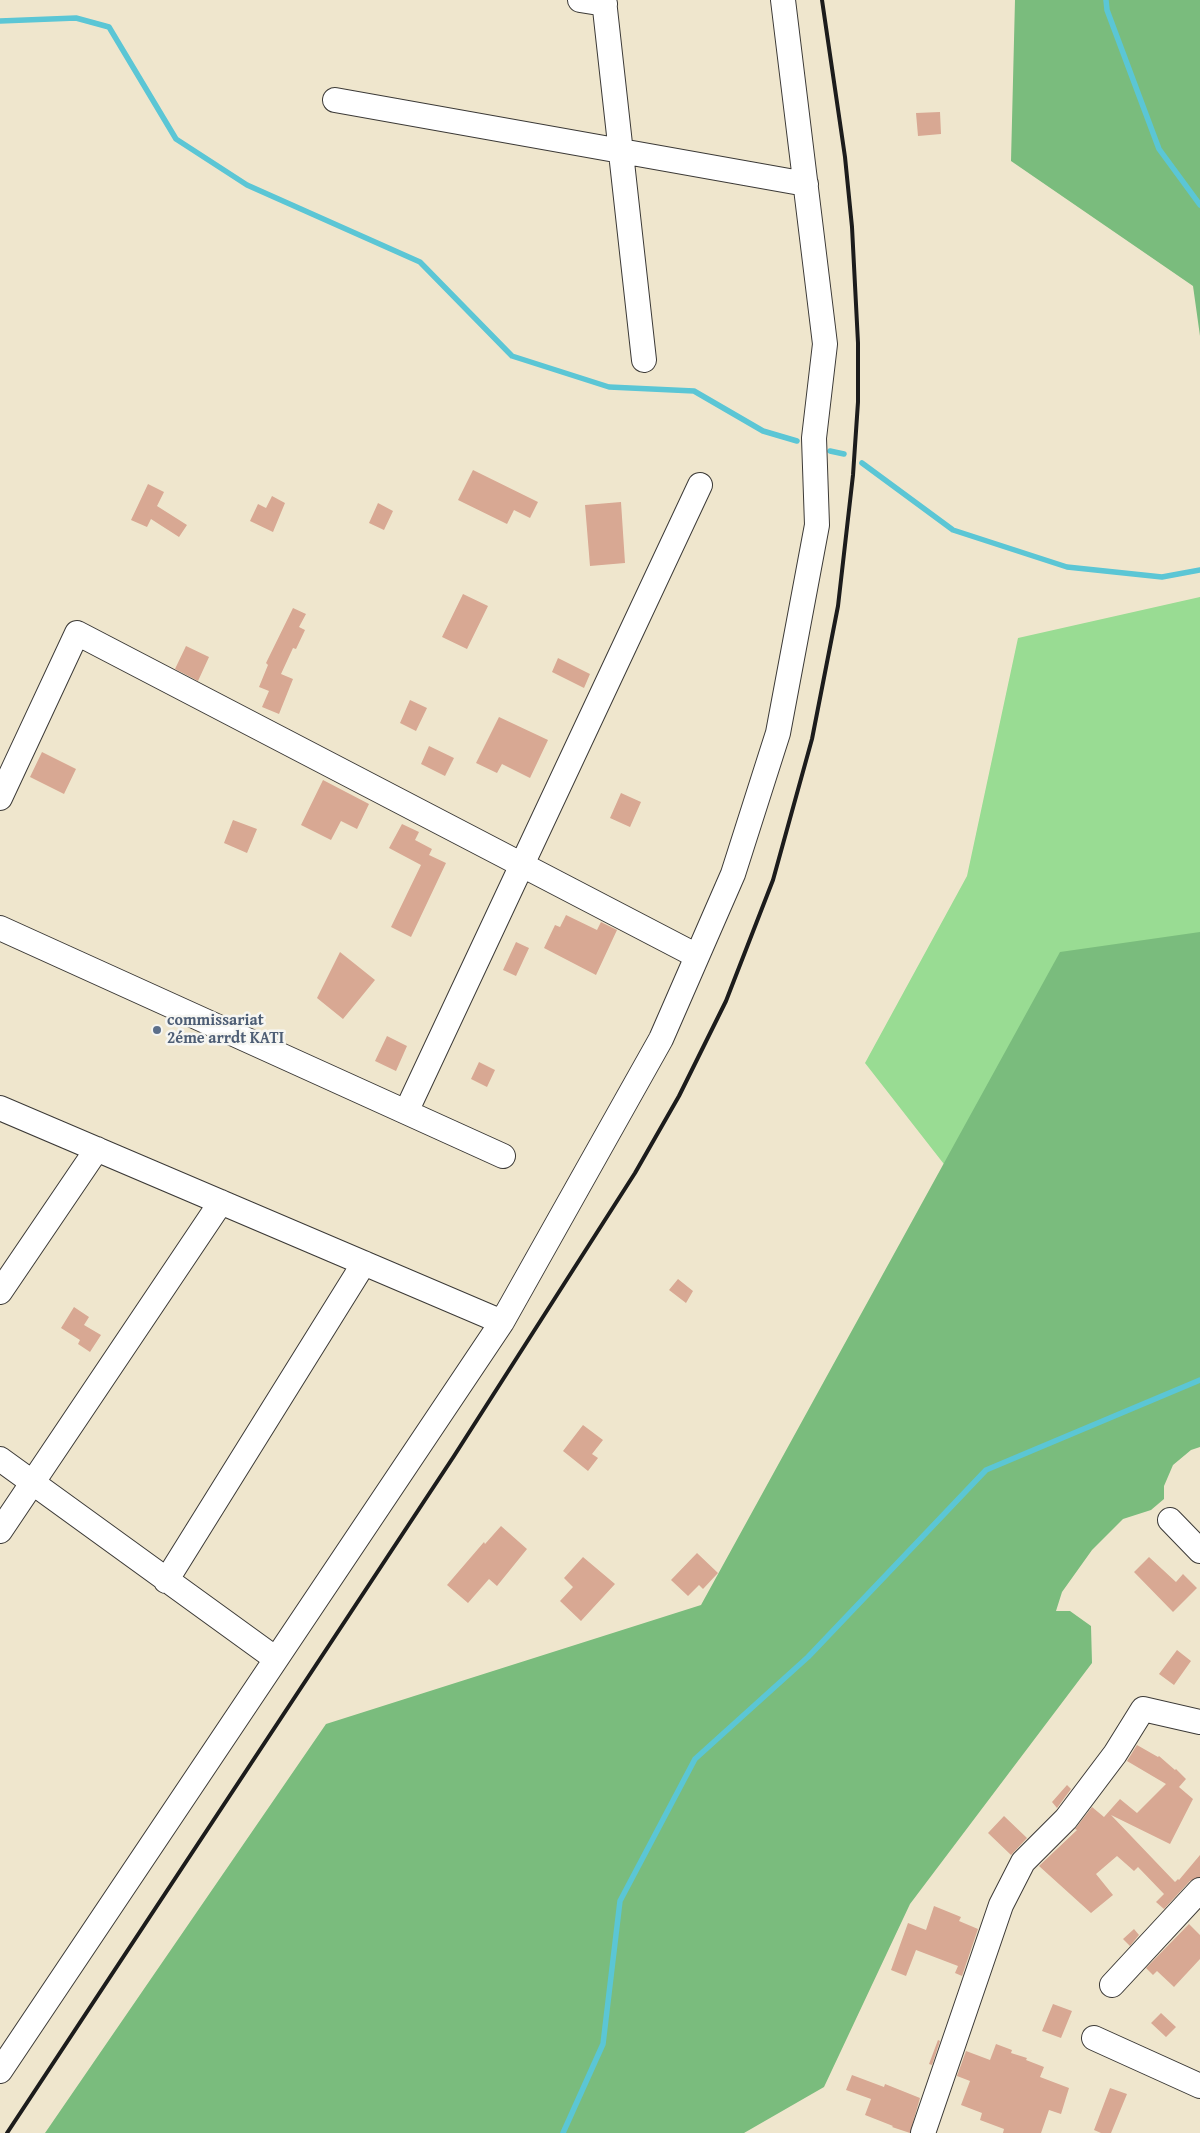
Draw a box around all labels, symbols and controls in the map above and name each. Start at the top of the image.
place label: commissariat 2éme arrdt KATI [167,1011,284,1049]
marker: commissariat 2éme arrdt KATI [151,1024,163,1036]

